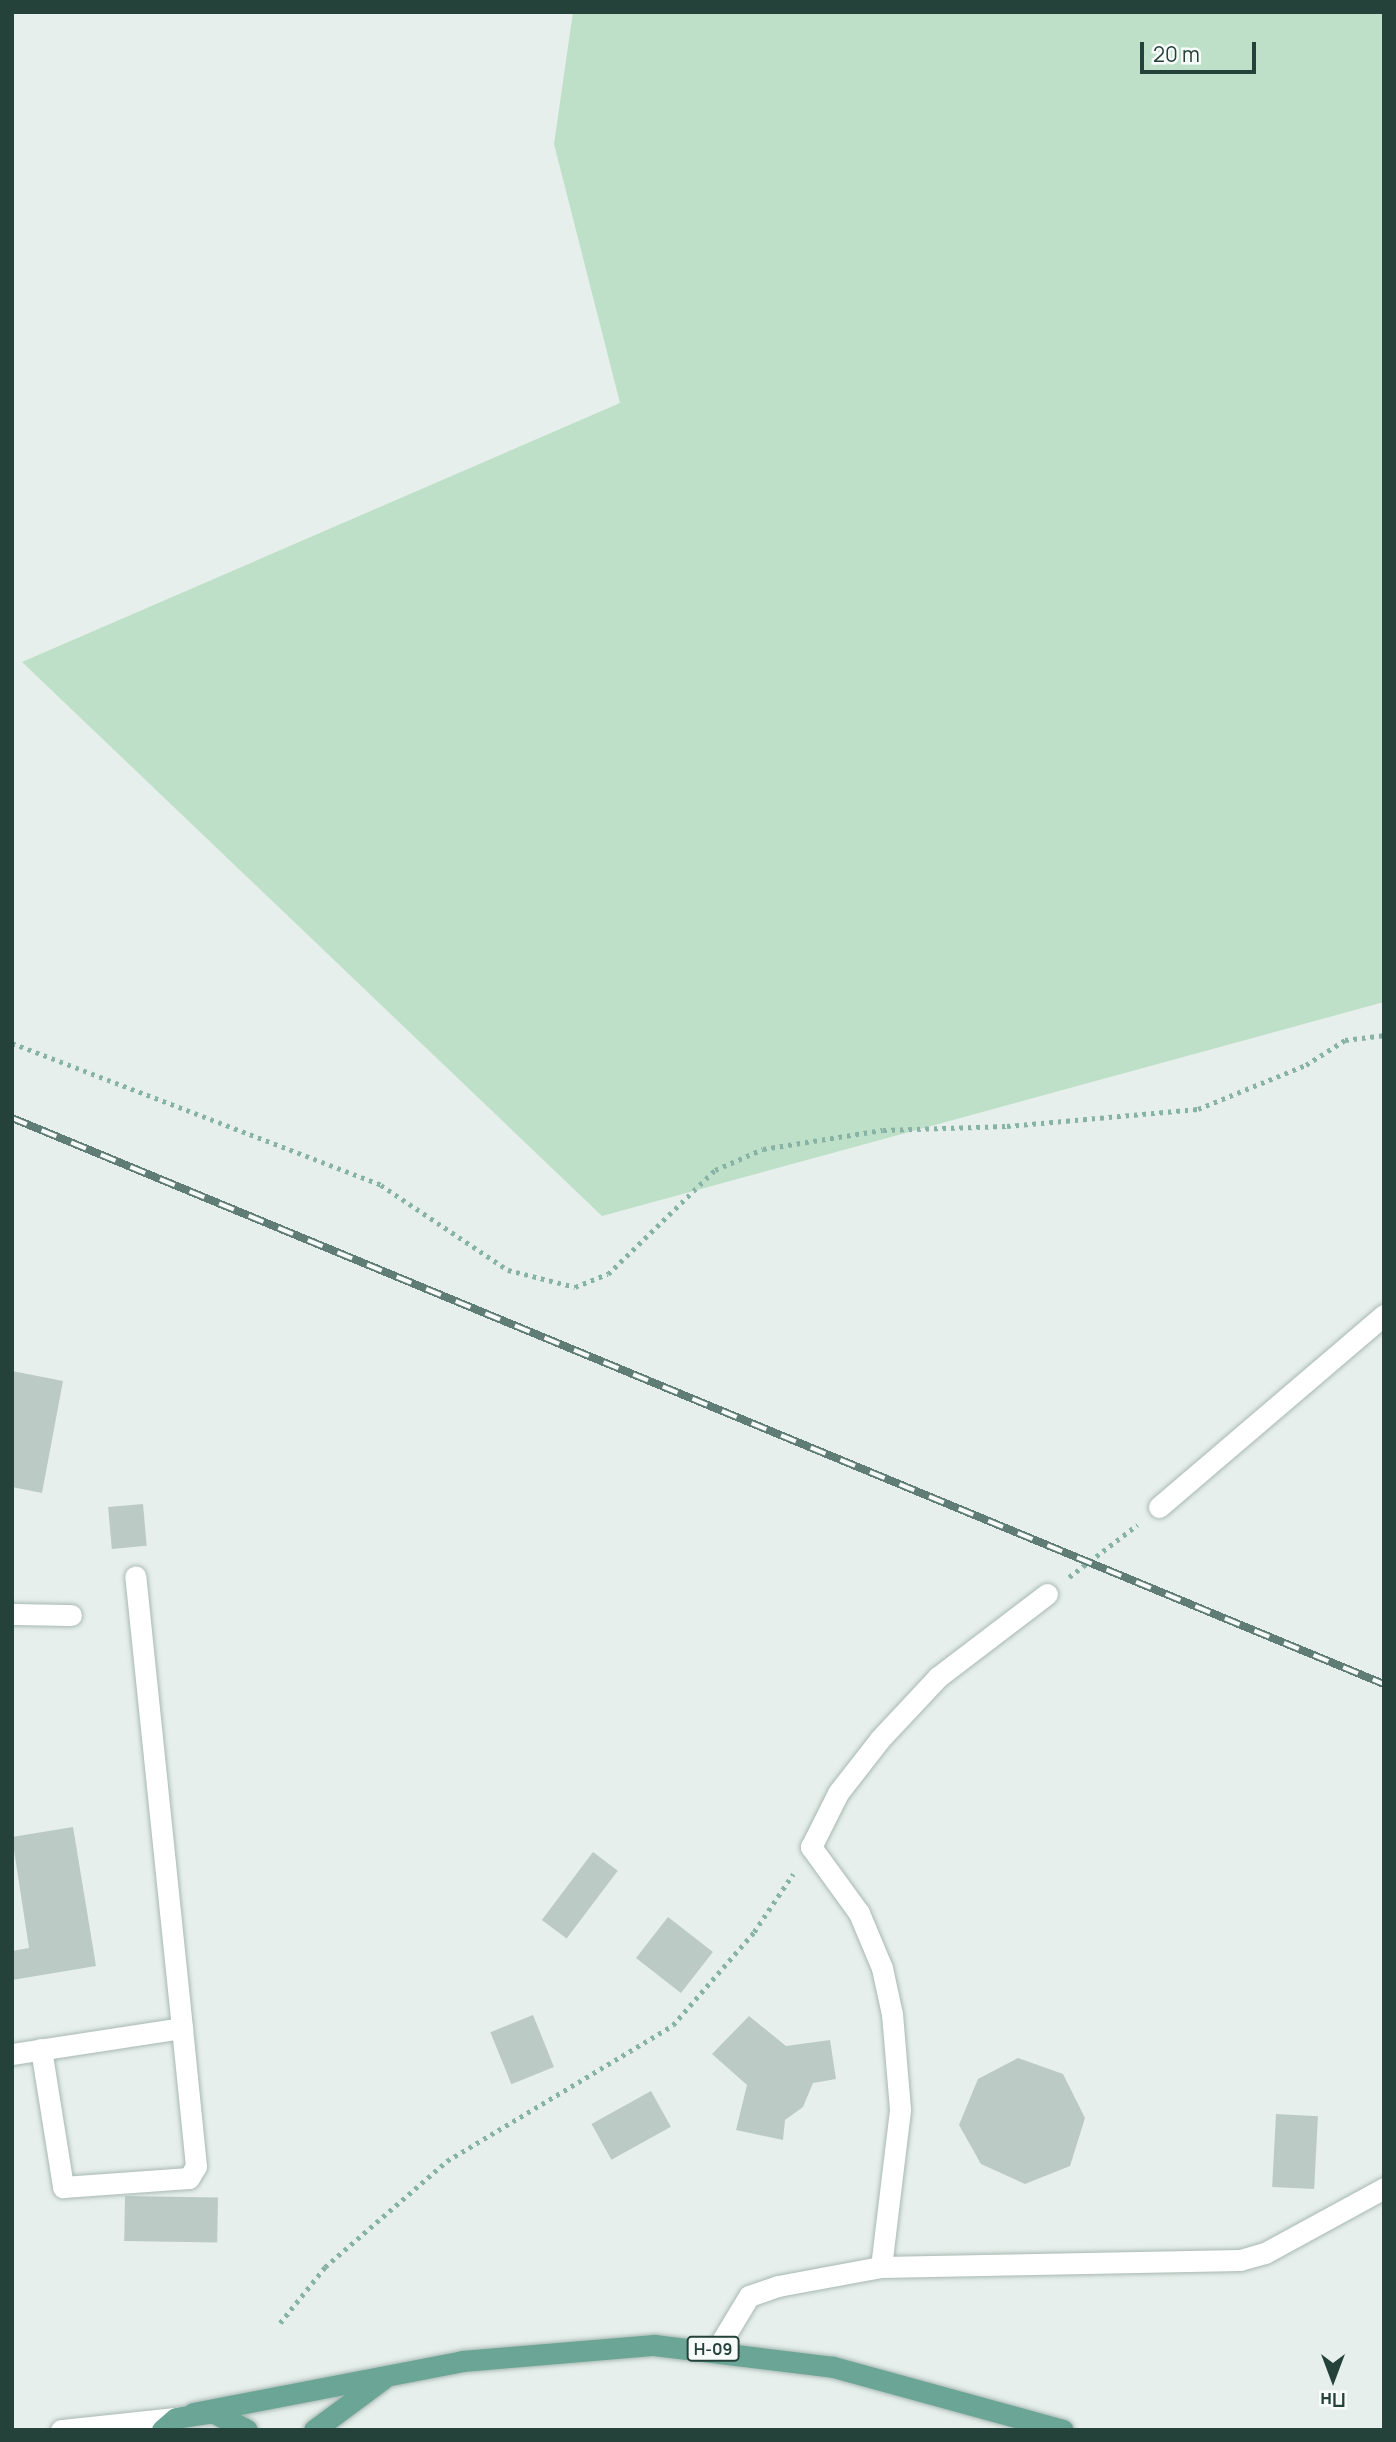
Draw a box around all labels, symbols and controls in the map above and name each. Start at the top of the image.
scale bar [1144,28,1260,72]
text: 20 m [1153,40,1200,68]
road number: Н-09 [685,2336,741,2362]
north arrow [1298,2344,1368,2414]
text: Пн [1320,2387,1346,2413]

